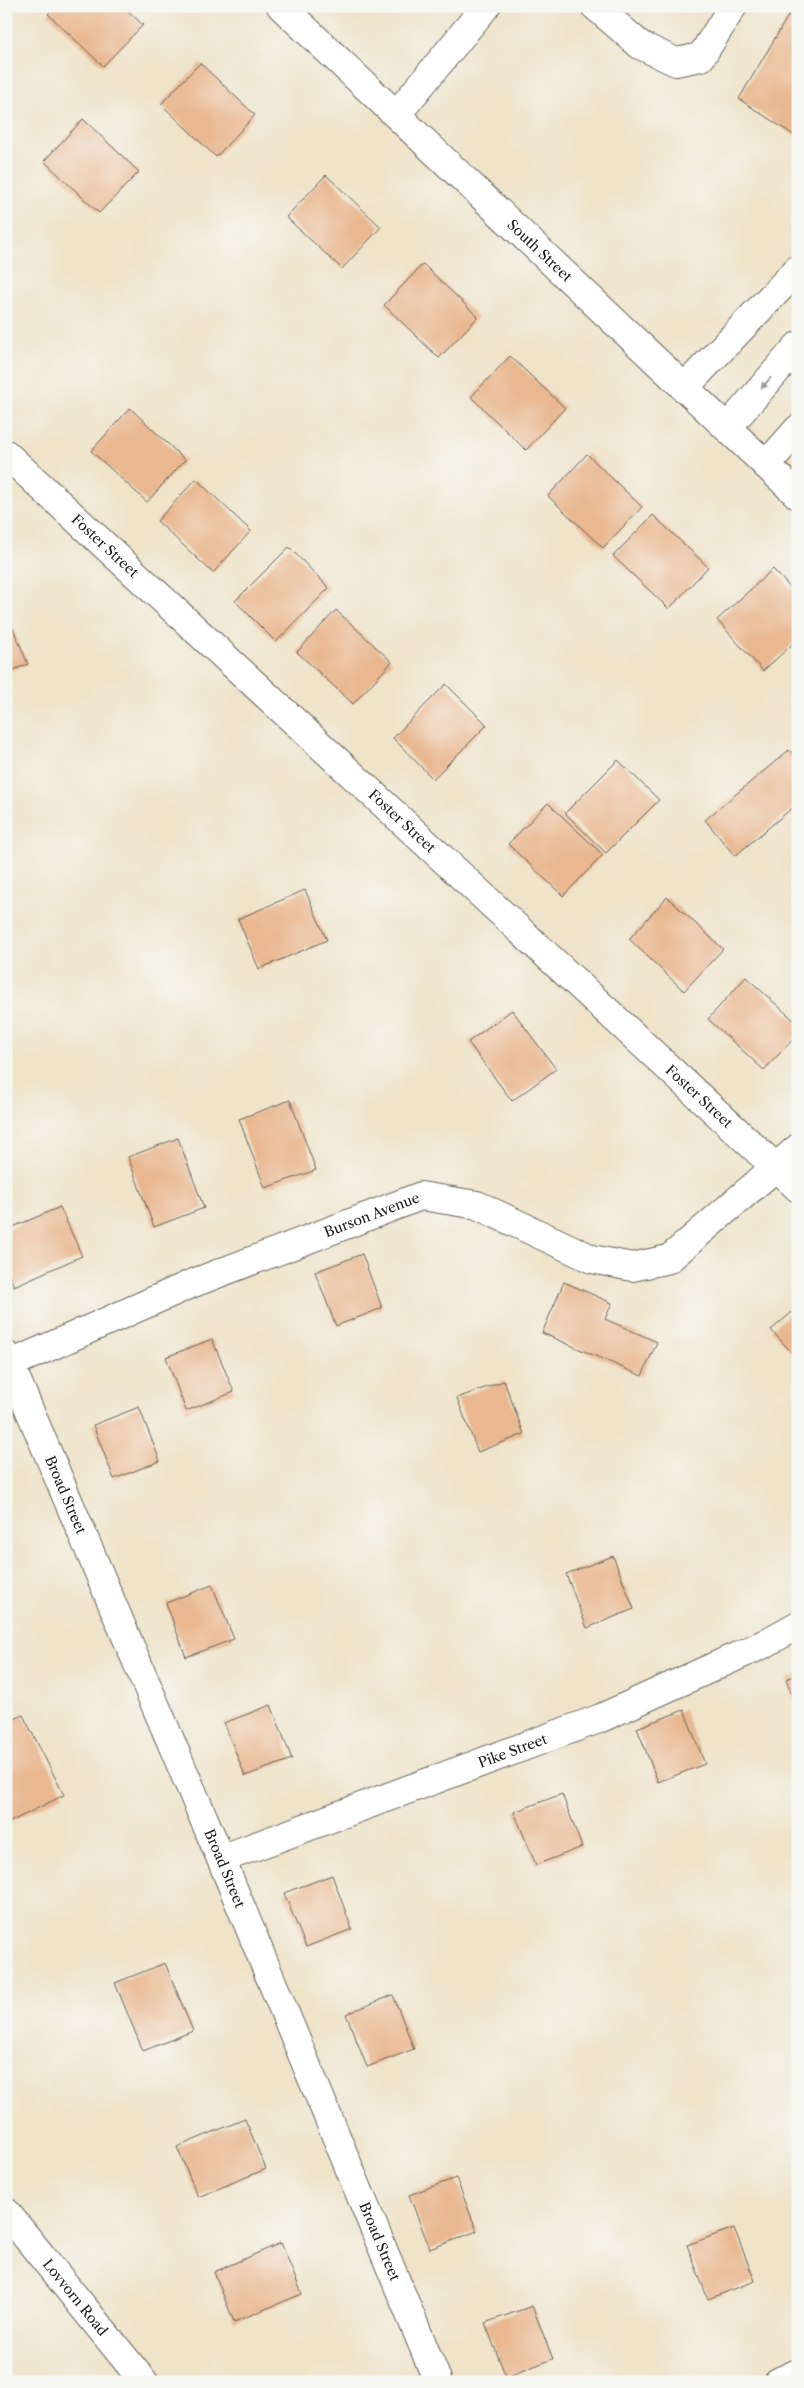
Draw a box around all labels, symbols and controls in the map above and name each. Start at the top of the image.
street label: South Street [503,216,576,286]
one-way arrow [760,376,772,388]
street label: Foster Street [68,510,142,581]
street label: Foster Street [365,786,439,857]
street label: Foster Street [662,1061,736,1132]
street label: Burson Avenue [322,1188,422,1241]
street label: Broad Street [41,1453,90,1537]
street label: Pike Street [476,1730,550,1772]
street label: Broad Street [200,1826,249,1910]
street label: Broad Street [355,2199,404,2283]
street label: Lovvorn Road [39,2255,112,2340]

